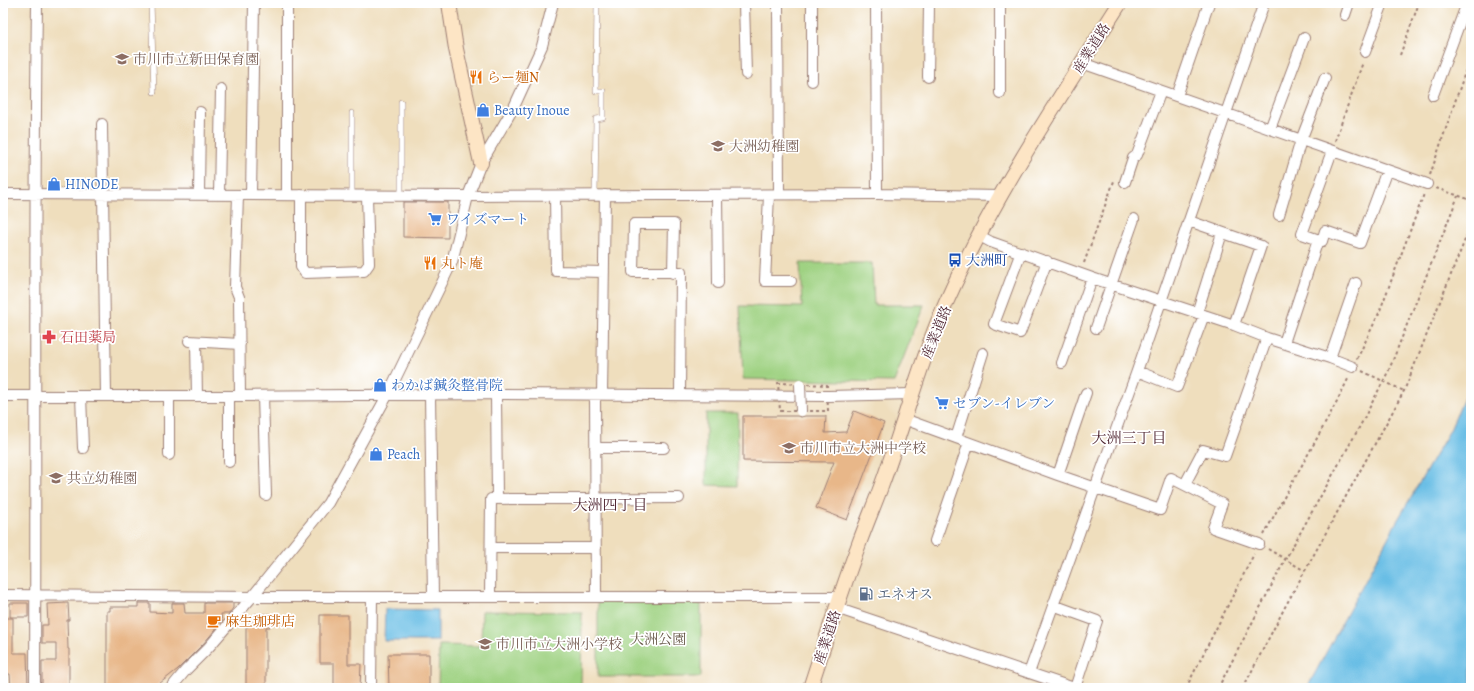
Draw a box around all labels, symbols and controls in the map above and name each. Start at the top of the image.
street label: 産業道路 [1069,19,1114,77]
place label: 市川市立新田保育園 [133,50,259,69]
school or university icon: 市川市立新田保育園 [114,51,130,67]
place label: らー麺N [487,68,539,87]
restaurant icon: らー麺N [468,69,484,85]
place label: Beauty Inoue [494,101,570,120]
shop icon: Beauty Inoue [475,102,491,118]
place label: 大洲幼稚園 [729,137,799,156]
school or university icon: 大洲幼稚園 [710,138,726,154]
place label: HINODE [65,175,118,194]
shop icon: HINODE [46,176,62,192]
place label: ワイズマート [446,210,529,229]
supermarket icon: ワイズマート [427,211,443,227]
place label: 大洲町 [966,251,1008,270]
bus stop icon: 大洲町 [947,252,963,268]
place label: 丸ト庵 [441,254,483,273]
restaurant icon: 丸ト庵 [422,255,438,271]
street label: 産業道路 [917,303,956,362]
place label: 石田薬局 [60,328,116,347]
pharmacy icon: 石田薬局 [41,329,57,345]
place label: わかば鍼灸整骨院 [391,376,503,395]
shop icon: わかば鍼灸整骨院 [372,377,388,393]
place label: セブン-イレブン [953,394,1055,413]
supermarket icon: セブン-イレブン [934,395,950,411]
district label: 大洲三丁目 [1091,428,1167,448]
place label: 市川市立大洲中学校 [800,439,926,458]
school or university icon: 市川市立大洲中学校 [781,440,797,456]
place label: Peach [387,445,421,464]
shop icon: Peach [368,446,384,462]
place label: 共立幼稚園 [67,469,137,488]
school or university icon: 共立幼稚園 [48,470,64,486]
district label: 大洲四丁目 [572,495,648,515]
place label: エネオス [877,585,933,604]
fuel station icon: エネオス [858,586,874,602]
street label: 産業道路 [810,608,845,667]
place label: 麻生珈琲店 [225,612,295,631]
cafe icon: 麻生珈琲店 [206,613,222,629]
park label: 大洲公園 [630,630,686,649]
place label: 市川市立大洲小学校 [496,635,622,654]
school or university icon: 市川市立大洲小学校 [477,636,493,652]

